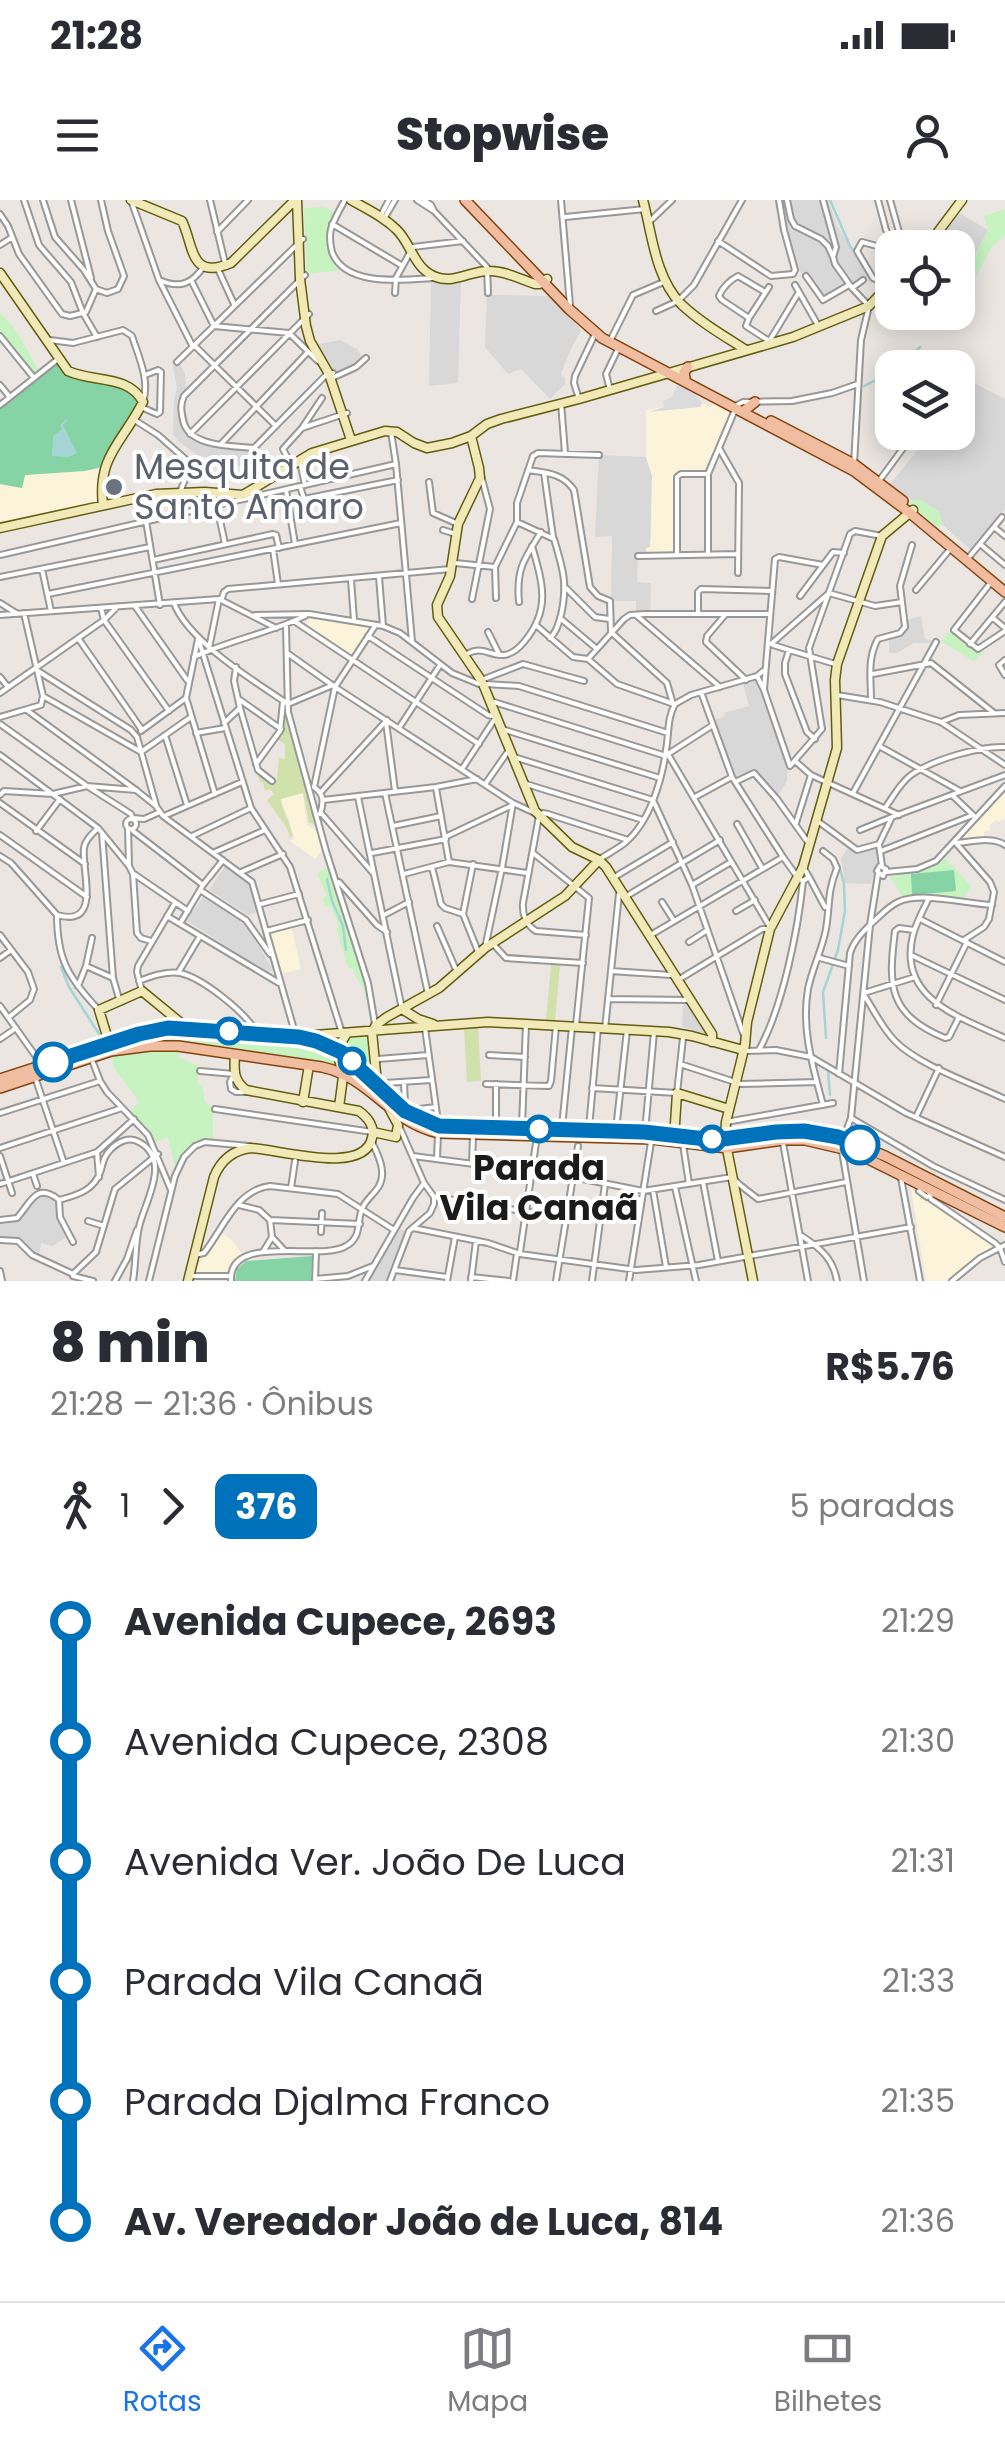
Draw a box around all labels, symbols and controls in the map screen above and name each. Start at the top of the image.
text: 21:28 [50,9,143,62]
text: Stopwise [396,103,609,166]
icon: menu [50,108,105,163]
icon: person [900,108,955,163]
map controls [875,230,975,450]
button: locate [875,230,975,330]
button: layers [875,350,975,450]
place label: Mesquita de Santo Amaro [134,442,364,531]
marker: Mesquita de Santo Amaro [103,476,125,498]
unlabelled marker [216,1018,242,1044]
unlabelled marker [34,1043,72,1081]
unlabelled marker [339,1048,365,1074]
marker: Parada Vila Canaã [526,1116,552,1142]
unlabelled marker [699,1126,725,1152]
unlabelled marker [841,1126,879,1164]
place label: Parada Vila Canaã [440,1143,638,1232]
text: 8 min [50,1304,210,1381]
text: R$5.76 [825,1340,955,1393]
text: 21:28 – 21:36 · Ônibus [50,1381,374,1426]
icon: walk [50,1479,105,1534]
icon: forward [145,1479,200,1534]
text: 376 [235,1482,297,1531]
text: 1 [120,1483,130,1528]
text: 5 paradas [790,1483,955,1528]
text: Avenida Cupece, 2693 [124,1595,557,1648]
text: 21:29 [881,1598,955,1643]
text: Avenida Cupece, 2308 [124,1715,549,1768]
text: 21:30 [881,1718,955,1763]
text: Avenida Ver. João De Luca [124,1835,626,1888]
text: 21:31 [890,1838,955,1883]
text: Parada Vila Canaã [124,1955,484,2008]
text: 21:33 [882,1958,955,2003]
text: Parada Djalma Franco [124,2075,550,2128]
text: 21:35 [881,2078,955,2123]
text: Av. Vereador João de Luca, 814 [124,2195,723,2248]
text: 21:36 [880,2198,955,2243]
tab: Rotas [123,2321,202,2423]
tab: Mapa [447,2321,528,2423]
tab: Bilhetes [774,2321,882,2423]

